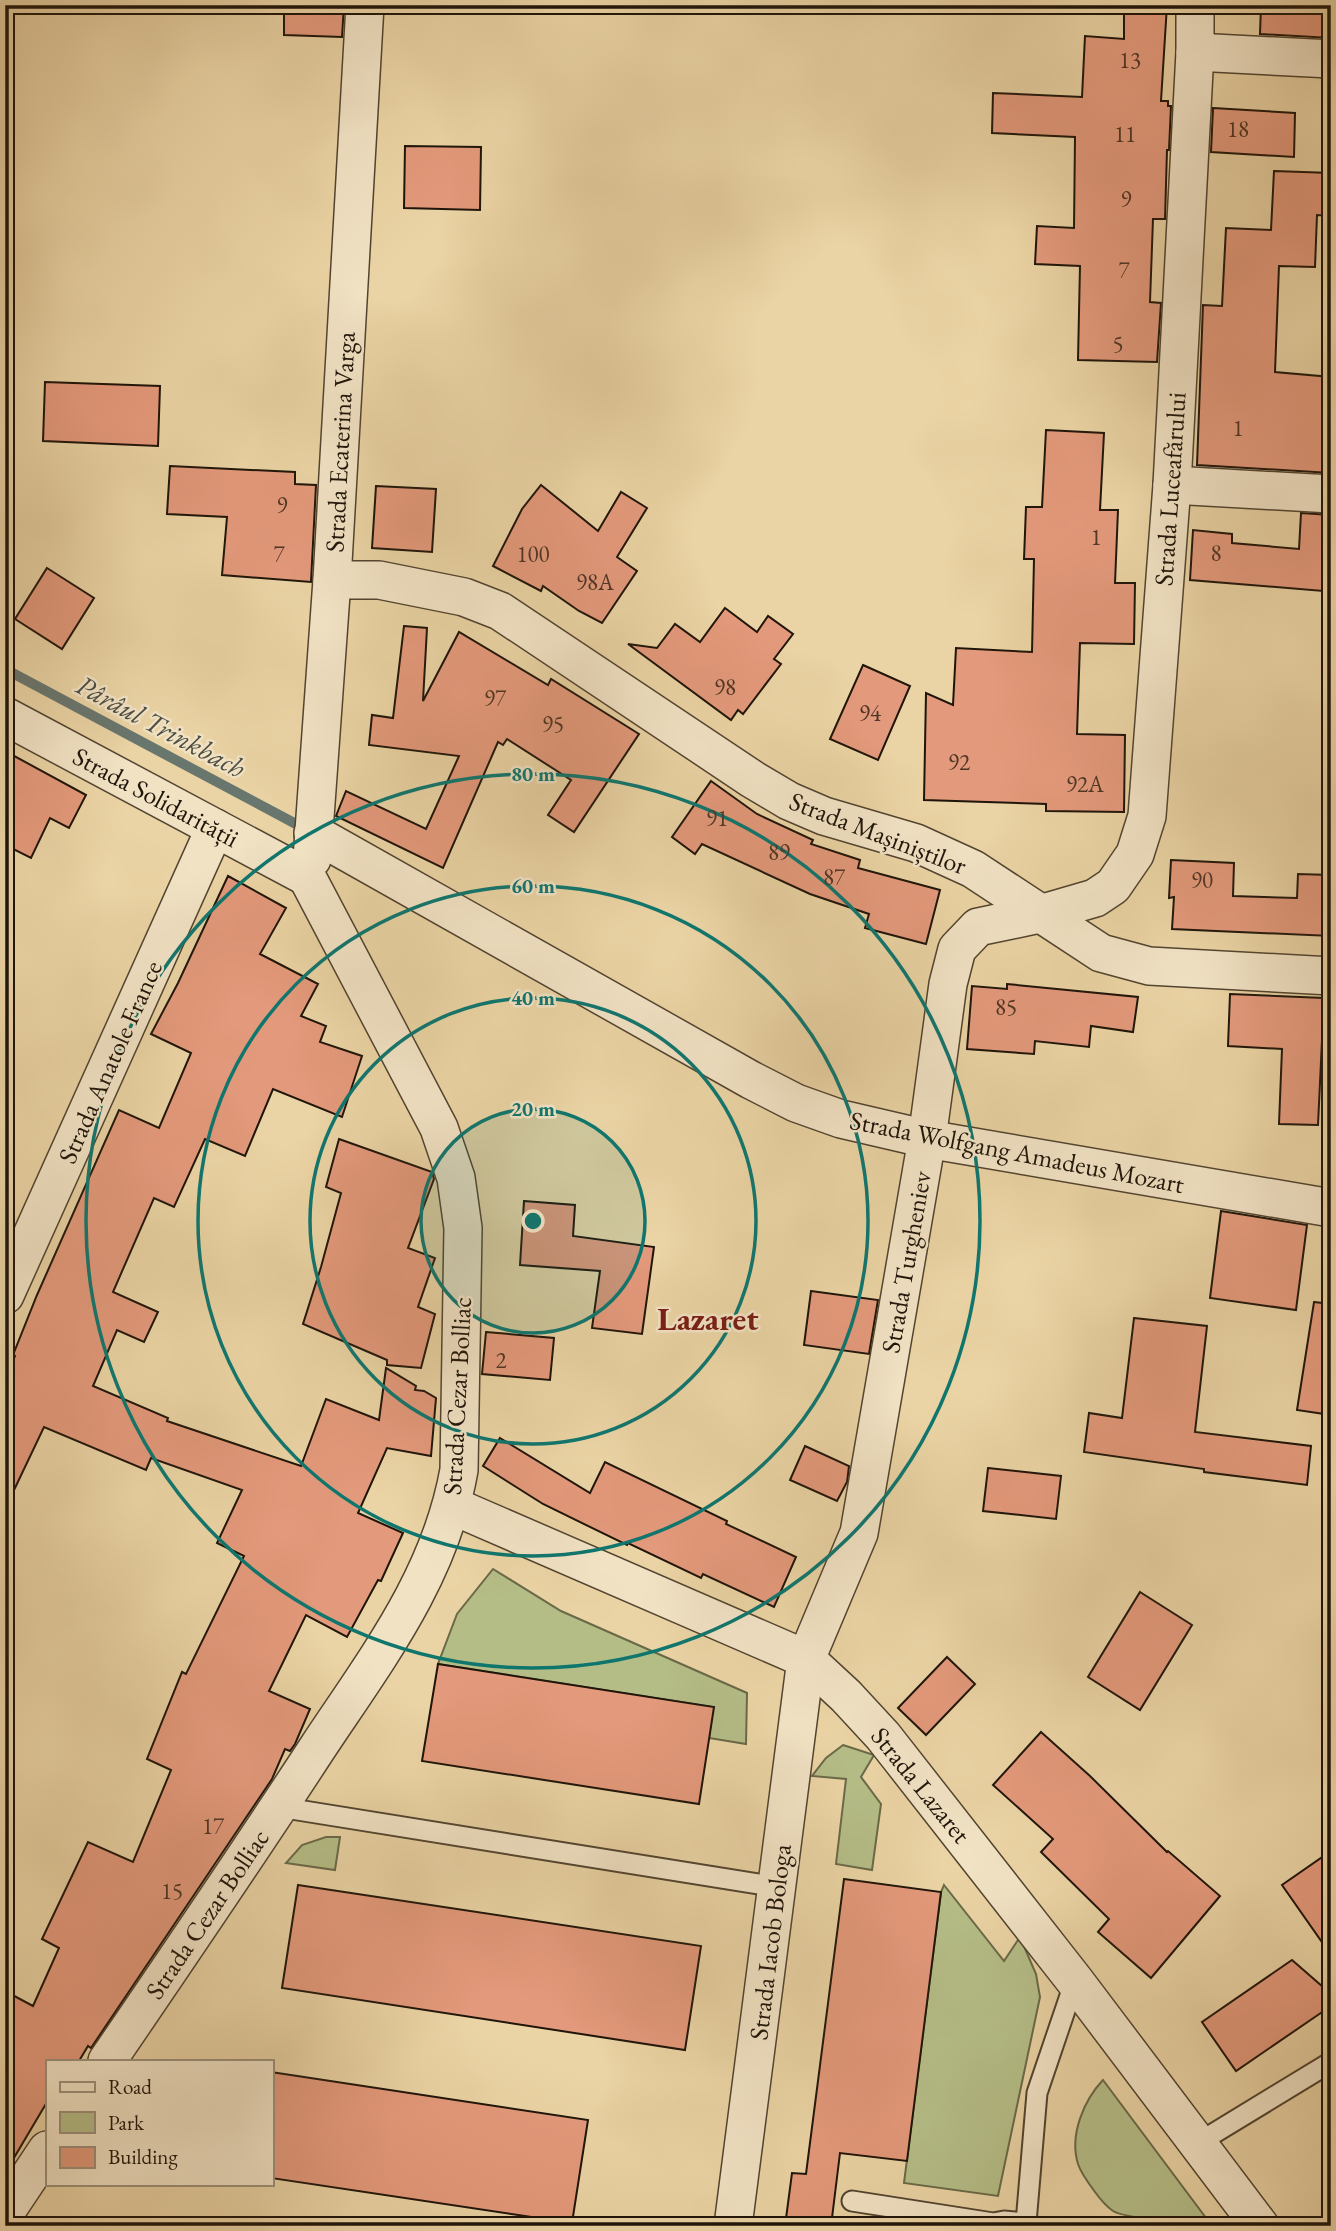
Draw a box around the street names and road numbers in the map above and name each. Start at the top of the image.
street label: Strada Ecaterina Varga [317,330,363,553]
street label: Strada Luceafărului [1146,391,1194,587]
street label: Strada Solidarității [67,739,245,855]
street label: Strada Mașiniștilor [785,784,972,882]
street label: Strada Anatole France [50,955,170,1169]
street label: Strada Wolfgang Amadeus Mozart [847,1103,1187,1201]
street label: Strada Turgheniev [873,1168,939,1356]
street label: Strada Cezar Bolliac [435,1296,479,1496]
street label: Strada Lazaret [864,1720,978,1850]
street label: Strada Cezar Bolliac [137,1822,277,2006]
street label: Strada Iacob Bologa [741,1841,799,2042]

